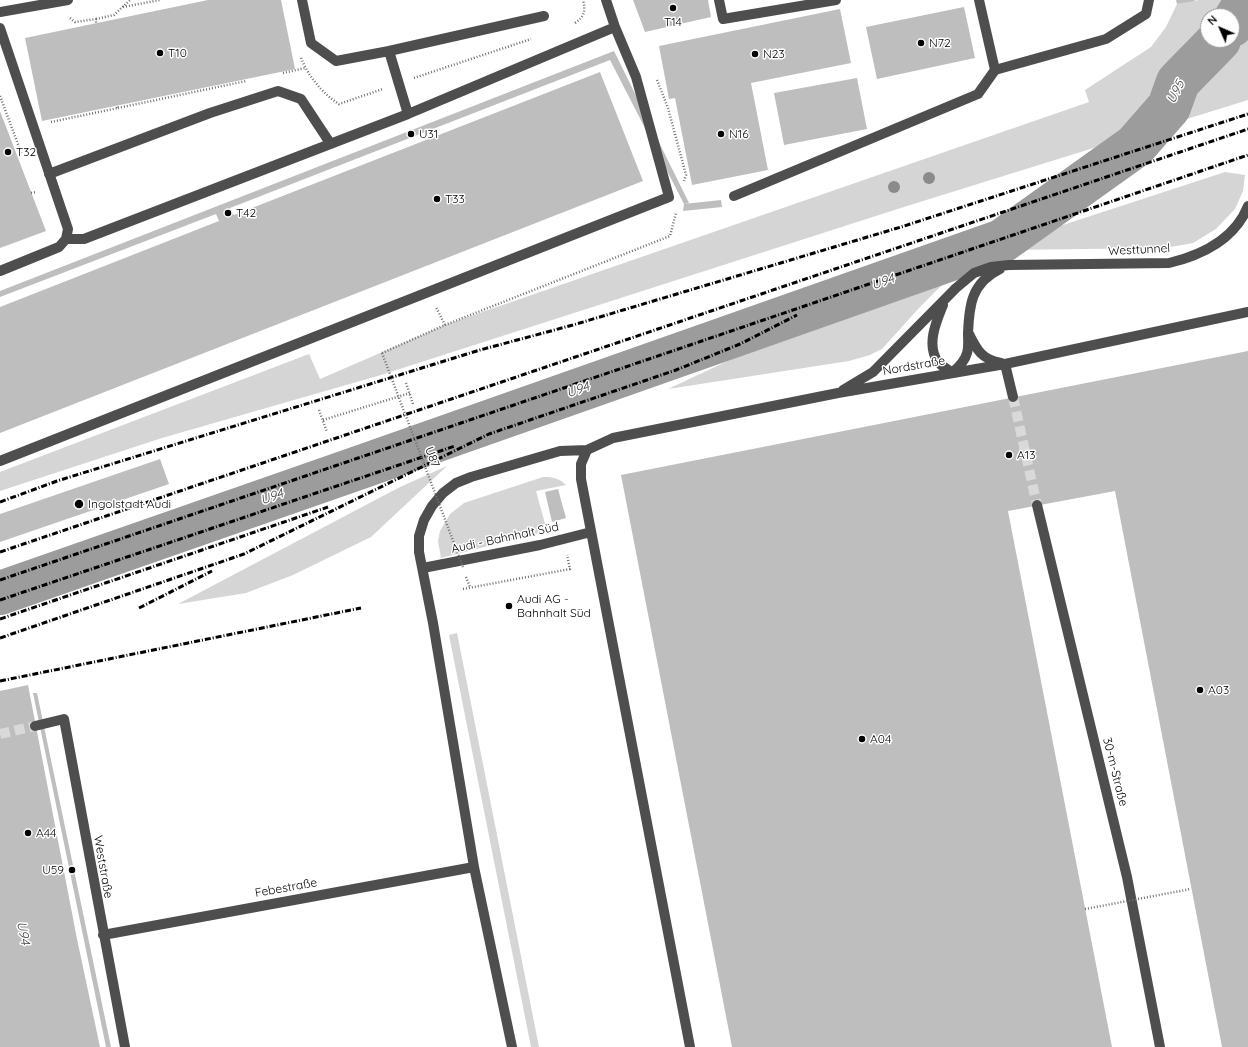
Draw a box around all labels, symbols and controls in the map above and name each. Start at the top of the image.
marker: T14 [668,3,678,13]
north arrow [1200,8,1240,48]
text: N [1204,12,1220,28]
place label: T14 [664,15,682,29]
place label: N72 [929,36,951,50]
marker: N72 [916,38,926,48]
place label: T10 [168,46,187,60]
place label: N23 [763,47,785,61]
marker: T10 [155,48,165,58]
marker: N23 [750,49,760,59]
water label: U95 [1164,78,1188,106]
place label: U31 [419,127,438,141]
place label: N16 [729,127,749,141]
marker: U31 [406,129,416,139]
marker: N16 [716,129,726,139]
place label: T32 [16,145,36,159]
marker: T32 [3,147,13,157]
place label: T33 [445,192,465,206]
marker: T33 [432,194,442,204]
place label: T42 [236,206,256,220]
marker: T42 [223,208,233,218]
street label: Westtunnel [1108,241,1170,259]
water label: U94 [869,271,897,293]
street label: Nordstraße [882,353,946,379]
water label: U94 [564,379,592,401]
street label: U87 [422,445,442,469]
place label: A13 [1017,448,1035,462]
marker: A13 [1004,450,1014,460]
water label: U94 [258,486,286,508]
place label: Ingolstadt Audi [88,497,171,511]
marker: Ingolstadt Audi [73,498,85,510]
street label: Audi - Bahnhalt Süd [450,520,560,556]
place label: Audi AG - Bahnhalt Süd [517,592,591,620]
marker: Audi AG - Bahnhalt Süd [504,601,514,611]
place label: A03 [1208,683,1229,697]
marker: A03 [1195,685,1205,695]
place label: A04 [870,732,891,746]
marker: A04 [857,734,867,744]
street label: 30-m-Straße [1100,736,1130,808]
place label: A44 [36,826,56,840]
marker: A44 [23,828,33,838]
street label: Weststraße [90,834,116,900]
place label: U59 [42,863,64,877]
marker: U59 [67,865,77,875]
street label: Febestraße [254,875,318,901]
water label: U94 [13,920,33,946]

